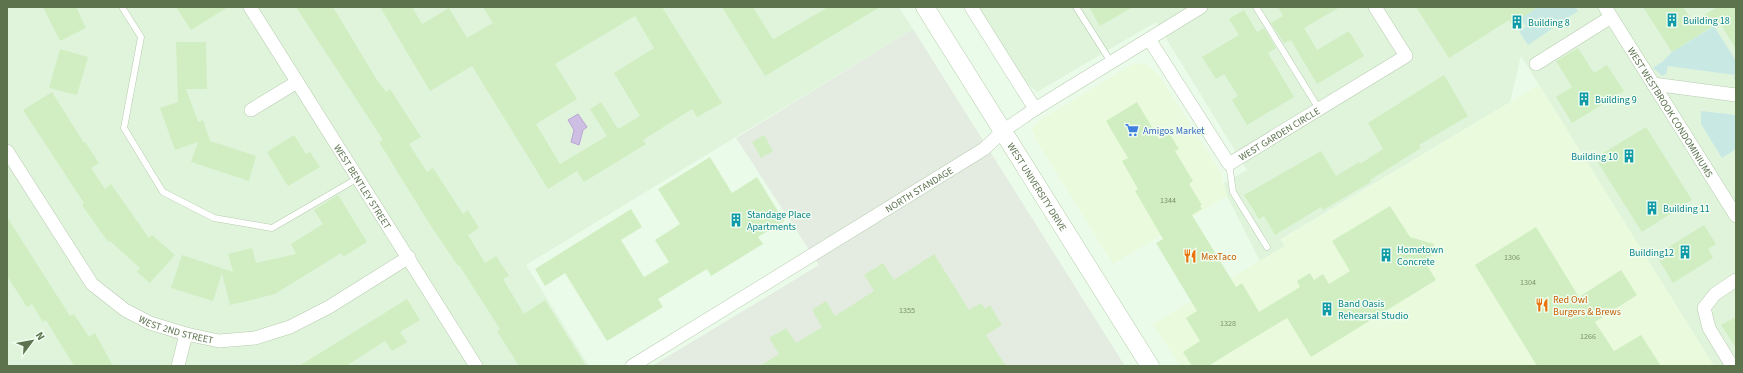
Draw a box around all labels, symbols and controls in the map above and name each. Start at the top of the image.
building icon: Building 18 [1664,12,1680,28]
building icon: Building 8 [1509,14,1525,30]
place label: Building 18 [1683,14,1730,28]
place label: Building 8 [1528,16,1570,30]
street label: WEST WESTBROOK CONDOMINIUMS [1624,45,1716,180]
building icon: Building 9 [1576,91,1592,107]
place label: Building 9 [1595,93,1637,107]
street label: WEST GARDEN CIRCLE [1236,104,1323,164]
supermarket icon: Amigos Market [1124,122,1140,138]
place label: Amigos Market [1143,124,1205,138]
street label: WEST UNIVERSITY DRIVE [1004,140,1070,234]
street label: WEST BENTLEY STREET [330,142,394,233]
building icon: Building 10 [1621,148,1637,164]
place label: Building 10 [1571,150,1618,164]
street label: NORTH STANDAGE [883,164,956,216]
house number: 1344 [1160,195,1176,206]
building icon: Building 11 [1644,200,1660,216]
place label: Building 11 [1663,202,1710,216]
place label: Standage Place Apartments [747,208,811,234]
building icon: Standage Place Apartments [728,212,744,228]
place label: Hometown Concrete [1397,243,1443,269]
building icon: Building12 [1677,244,1693,260]
place label: Building12 [1629,246,1674,260]
building icon: Hometown Concrete [1378,247,1394,263]
restaurant icon: MexTaco [1182,248,1198,264]
place label: MexTaco [1201,250,1237,264]
house number: 1306 [1504,252,1520,263]
house number: 1304 [1520,277,1536,288]
place label: Red Owl Burgers & Brews [1553,293,1621,319]
place label: Band Oasis Rehearsal Studio [1338,297,1408,323]
restaurant icon: Red Owl Burgers & Brews [1534,297,1550,313]
building icon: Band Oasis Rehearsal Studio [1319,301,1335,317]
house number: 1355 [899,305,915,316]
street label: WEST 2ND STREET [136,312,215,348]
house number: 1328 [1220,318,1236,329]
north arrow [12,321,52,361]
text: N [32,329,48,343]
house number: 1266 [1580,331,1596,342]

